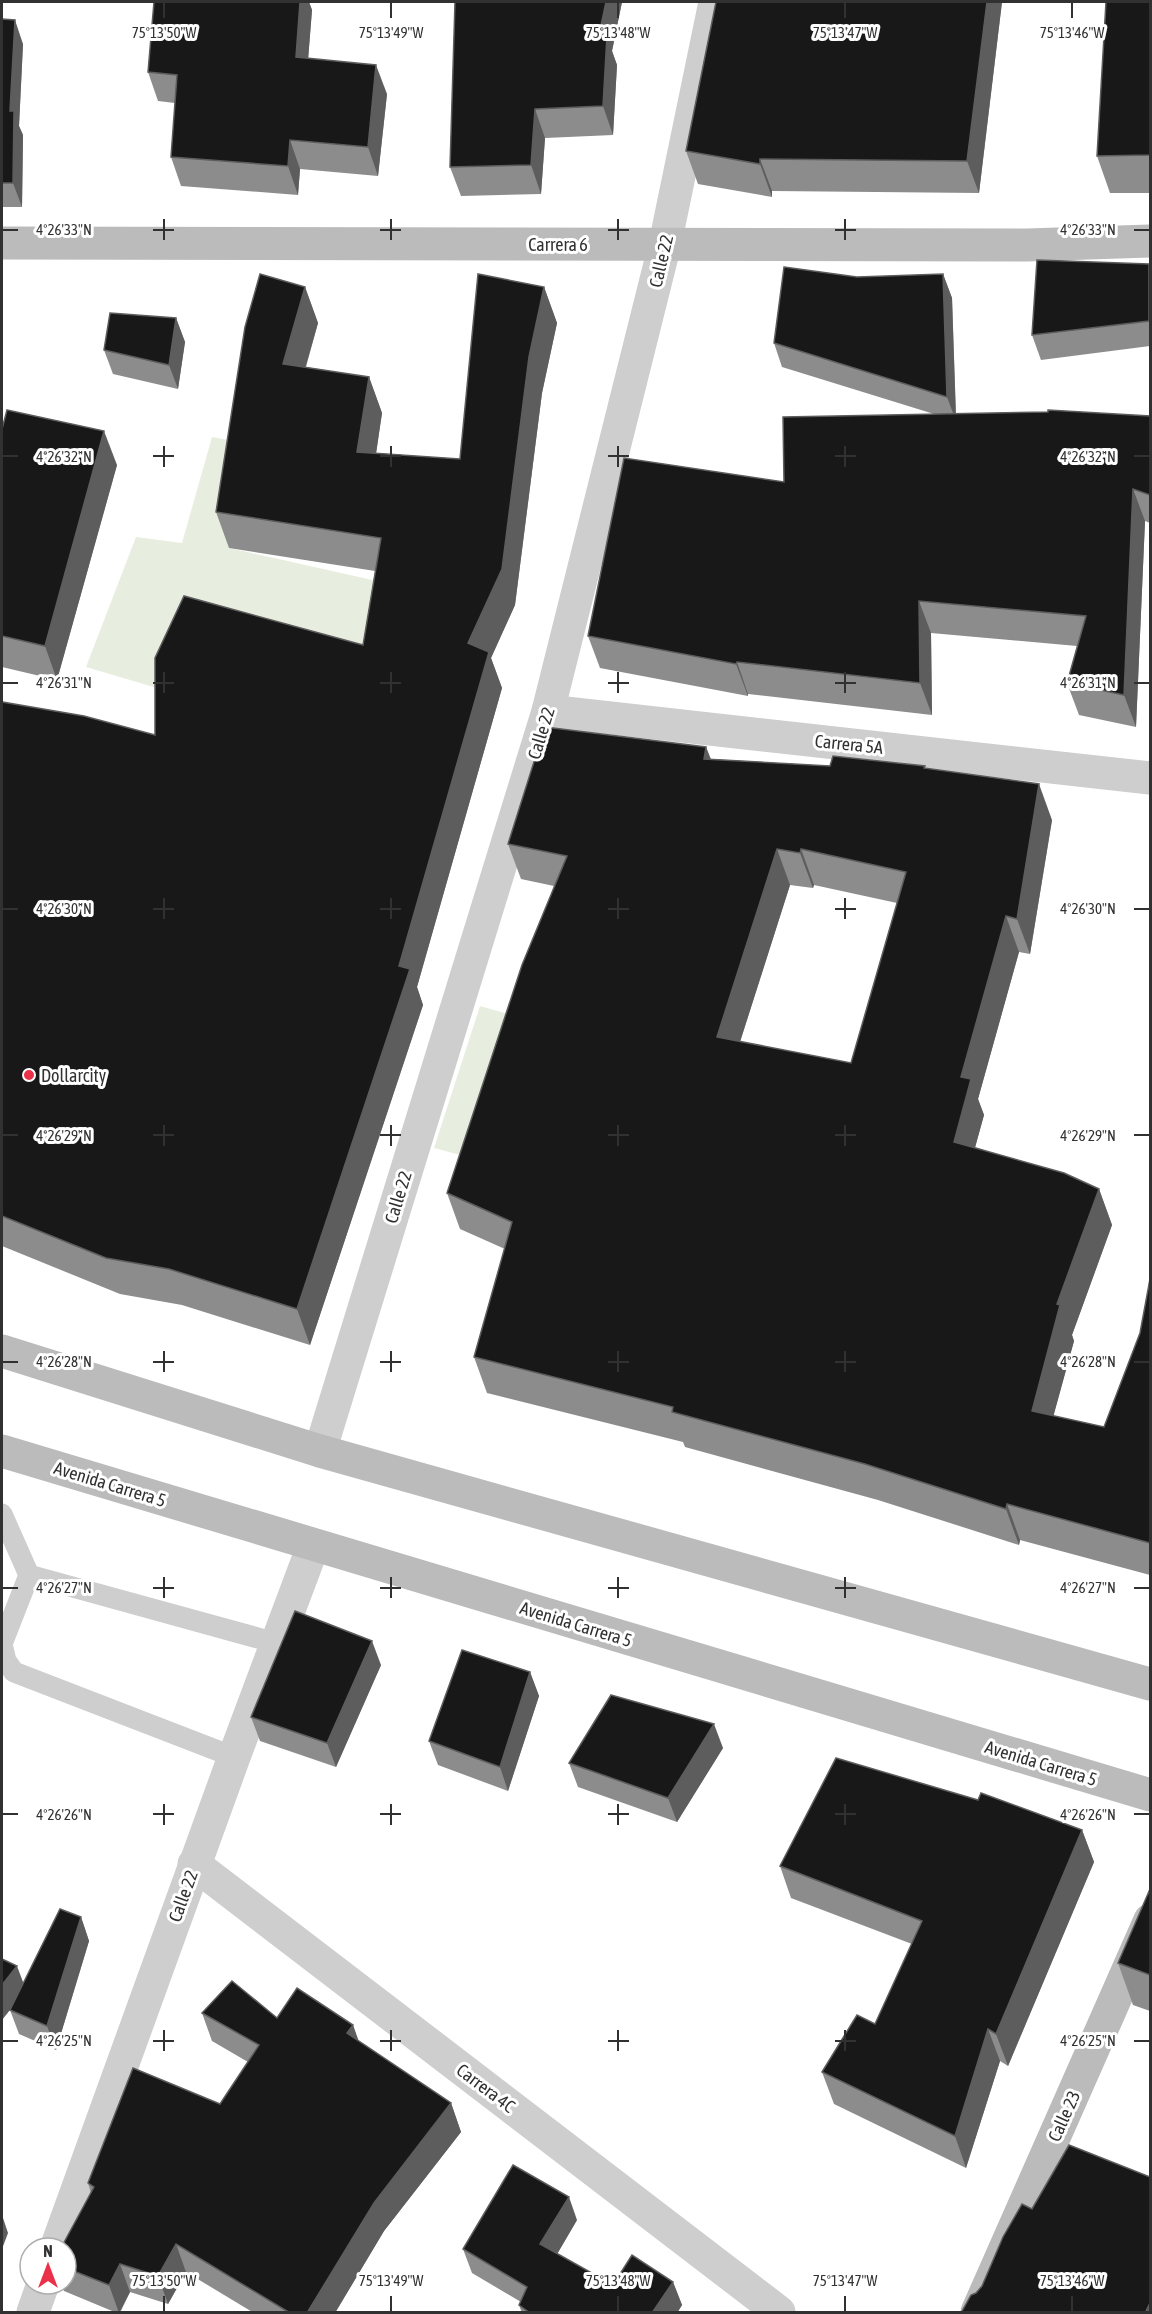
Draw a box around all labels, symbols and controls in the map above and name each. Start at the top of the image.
text: 75°13'50"W [132,24,196,41]
text: 75°13'49"W [359,24,423,41]
text: 75°13'48"W [586,24,650,41]
text: 75°13'47"W [813,24,877,41]
text: 75°13'46"W [1040,24,1104,41]
text: 4°26'33"N [36,221,92,238]
text: 4°26'33"N [1060,221,1116,238]
street label: Calle 22 [645,233,677,289]
street label: Carrera 6 [528,234,588,255]
text: 4°26'32"N [36,448,92,465]
text: 4°26'32"N [1060,448,1116,465]
text: 4°26'31"N [36,674,92,691]
text: 4°26'31"N [1060,674,1116,691]
street label: Calle 22 [523,704,559,762]
street label: Carrera 5A [814,730,884,758]
text: 4°26'30"N [36,900,92,917]
text: 4°26'30"N [1060,900,1116,917]
place label: Dollarcity [41,1065,106,1086]
marker: Dollarcity [22,1068,36,1082]
text: 4°26'29"N [36,1127,92,1144]
text: 4°26'29"N [1060,1127,1116,1144]
street label: Calle 22 [380,1168,416,1226]
text: 4°26'28"N [36,1353,92,1370]
text: 4°26'28"N [1060,1353,1116,1370]
street label: Avenida Carrera 5 [51,1457,169,1511]
text: 4°26'27"N [36,1579,92,1596]
text: 4°26'27"N [1060,1579,1116,1596]
street label: Avenida Carrera 5 [517,1597,635,1651]
street label: Avenida Carrera 5 [982,1736,1100,1790]
text: 4°26'26"N [36,1806,92,1823]
text: 4°26'26"N [1060,1806,1116,1823]
street label: Calle 22 [164,1867,202,1925]
text: 4°26'25"N [36,2032,92,2049]
text: 4°26'25"N [1060,2032,1116,2049]
street label: Carrera 4C [453,2059,519,2117]
street label: Calle 23 [1044,2087,1084,2145]
north arrow [18,2236,78,2296]
text: N [43,2242,53,2260]
text: 75°13'50"W [132,2272,196,2289]
text: 75°13'49"W [359,2272,423,2289]
text: 75°13'48"W [586,2272,650,2289]
text: 75°13'47"W [813,2272,877,2289]
text: 75°13'46"W [1040,2272,1104,2289]

